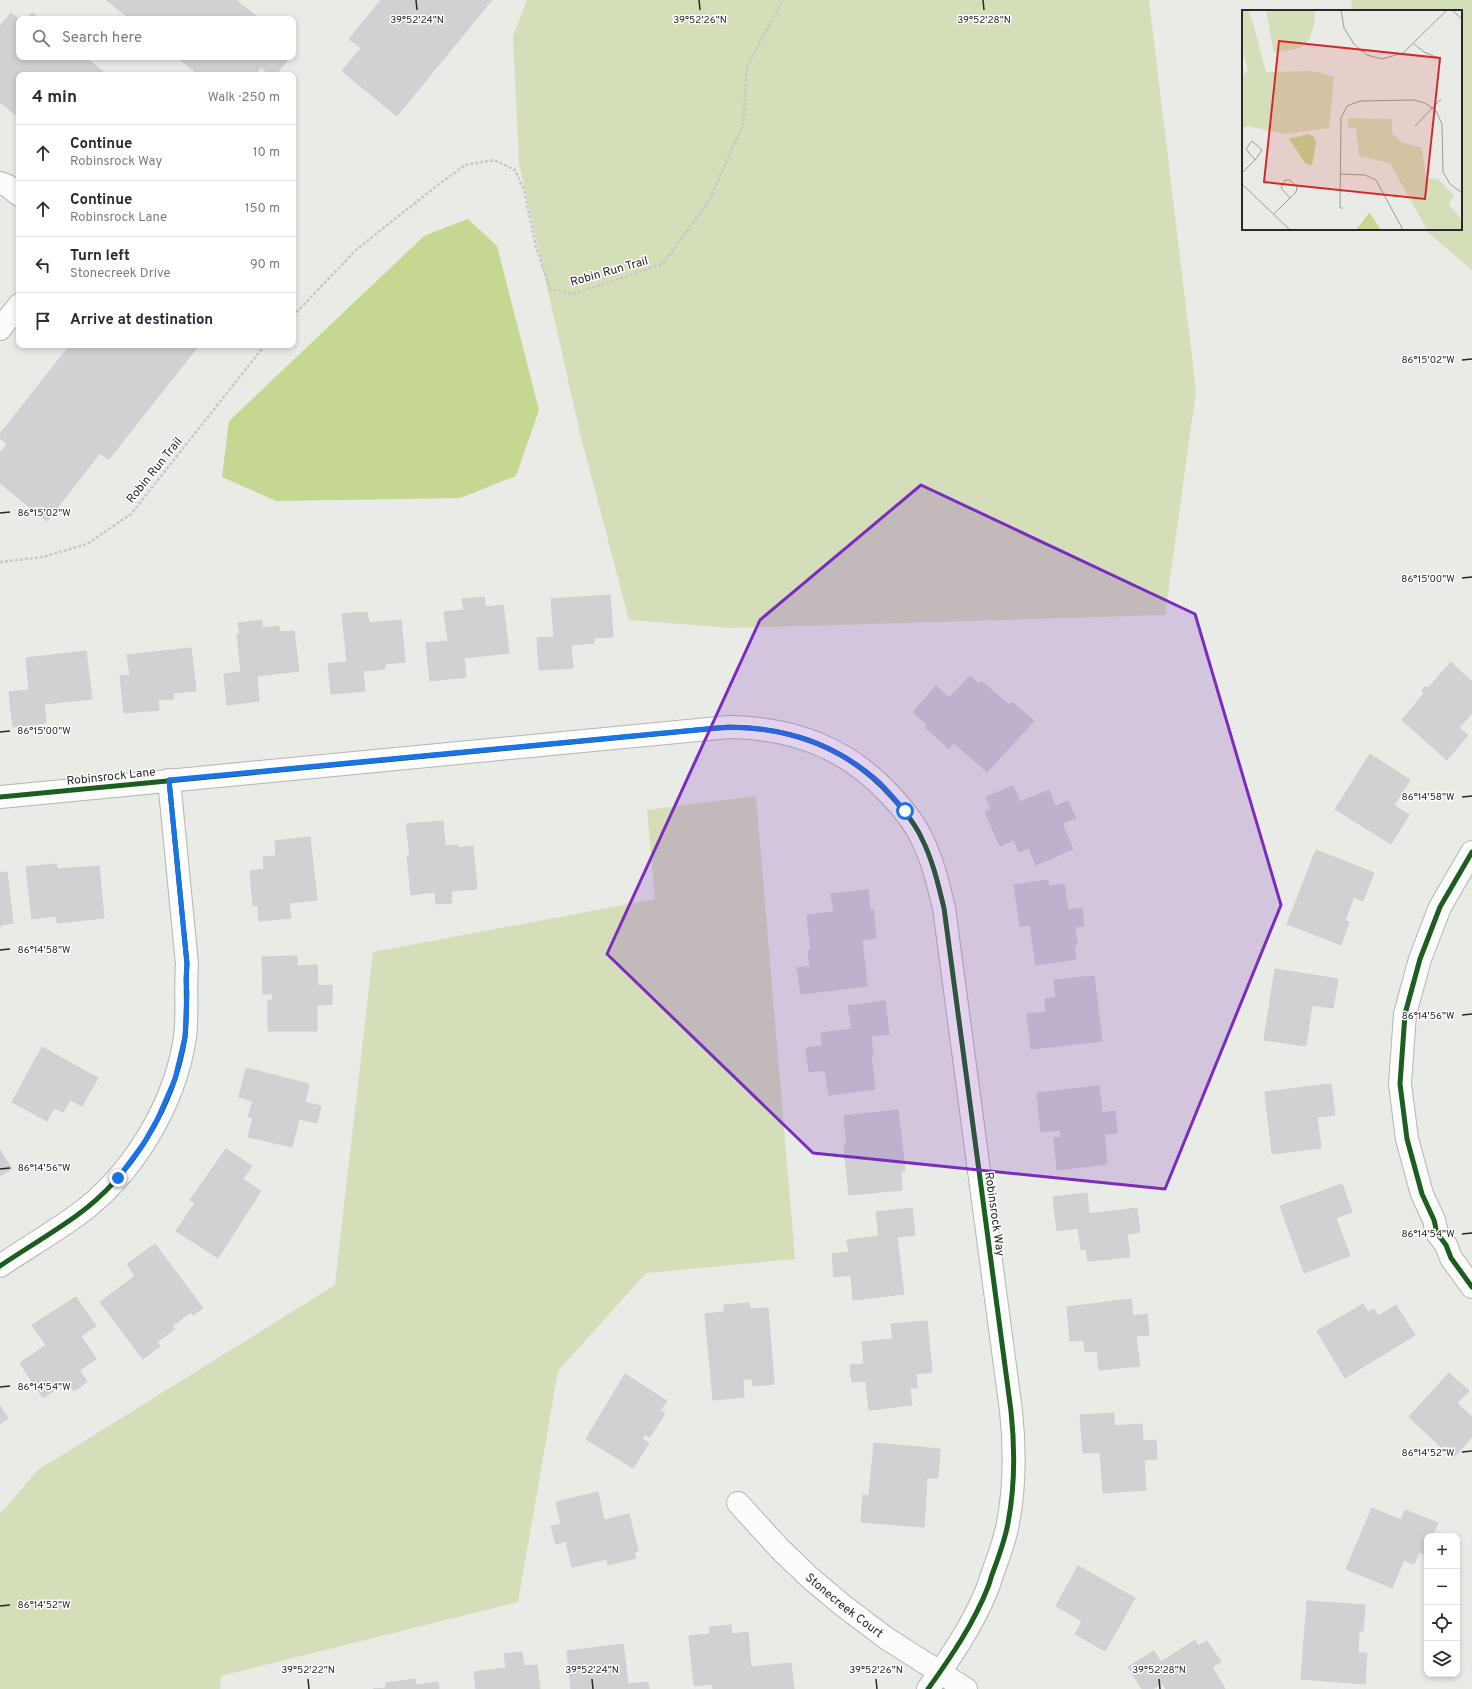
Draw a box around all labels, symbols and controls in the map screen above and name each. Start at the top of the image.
inset map [1242,10,1462,230]
text: 39°52'24"N [390,14,444,27]
text: 39°52'26"N [673,14,727,27]
text: 39°52'28"N [957,14,1011,27]
search box [16,16,296,60]
icon: search [30,27,52,49]
text: Search here [62,29,142,48]
text: 4 min [32,87,77,109]
text: Walk · 250 m [208,90,280,106]
text: Continue [70,135,132,154]
icon: ahead [32,142,54,164]
text: 10 m [253,145,280,161]
text: Robinsrock Way [70,154,162,170]
text: Continue [70,191,132,210]
icon: ahead [32,198,54,220]
text: 150 m [245,201,280,217]
text: Robinsrock Lane [70,210,167,226]
text: Turn left [70,247,130,266]
street label: Robin Run Trail [568,253,650,291]
icon: left [32,254,54,276]
text: 90 m [250,257,280,273]
text: Stonecreek Drive [70,266,171,282]
icon: arrive [32,310,54,332]
text: Arrive at destination [70,311,213,330]
text: 86°15'02"W [1401,354,1455,367]
street label: Robin Run Trail [123,434,186,507]
text: 86°15'02"W [17,507,71,520]
text: 86°15'00"W [1401,573,1455,586]
text: 86°15'00"W [17,725,71,738]
street label: Robinsrock Lane [66,764,156,790]
text: 86°14'58"W [1402,791,1454,804]
route start [896,802,914,820]
text: 86°14'58"W [18,944,70,957]
text: 86°14'56"W [1402,1010,1454,1023]
text: 86°14'56"W [18,1162,70,1175]
route end [109,1169,127,1187]
street label: Robinsrock Way [980,1171,1008,1257]
text: 86°14'54"W [1401,1228,1455,1241]
text: 86°14'54"W [17,1381,71,1394]
text: 86°14'52"W [1402,1447,1454,1460]
map controls [1424,1533,1460,1677]
button: + [1424,1533,1460,1569]
button: − [1424,1569,1460,1605]
street label: Stonecreek Court [801,1570,886,1642]
text: 86°14'52"W [18,1599,70,1612]
button: locate [1424,1605,1460,1641]
button: layers [1424,1641,1460,1677]
text: 39°52'22"N [281,1664,335,1677]
text: 39°52'24"N [565,1664,619,1677]
text: 39°52'26"N [849,1664,903,1677]
text: 39°52'28"N [1132,1664,1186,1677]

